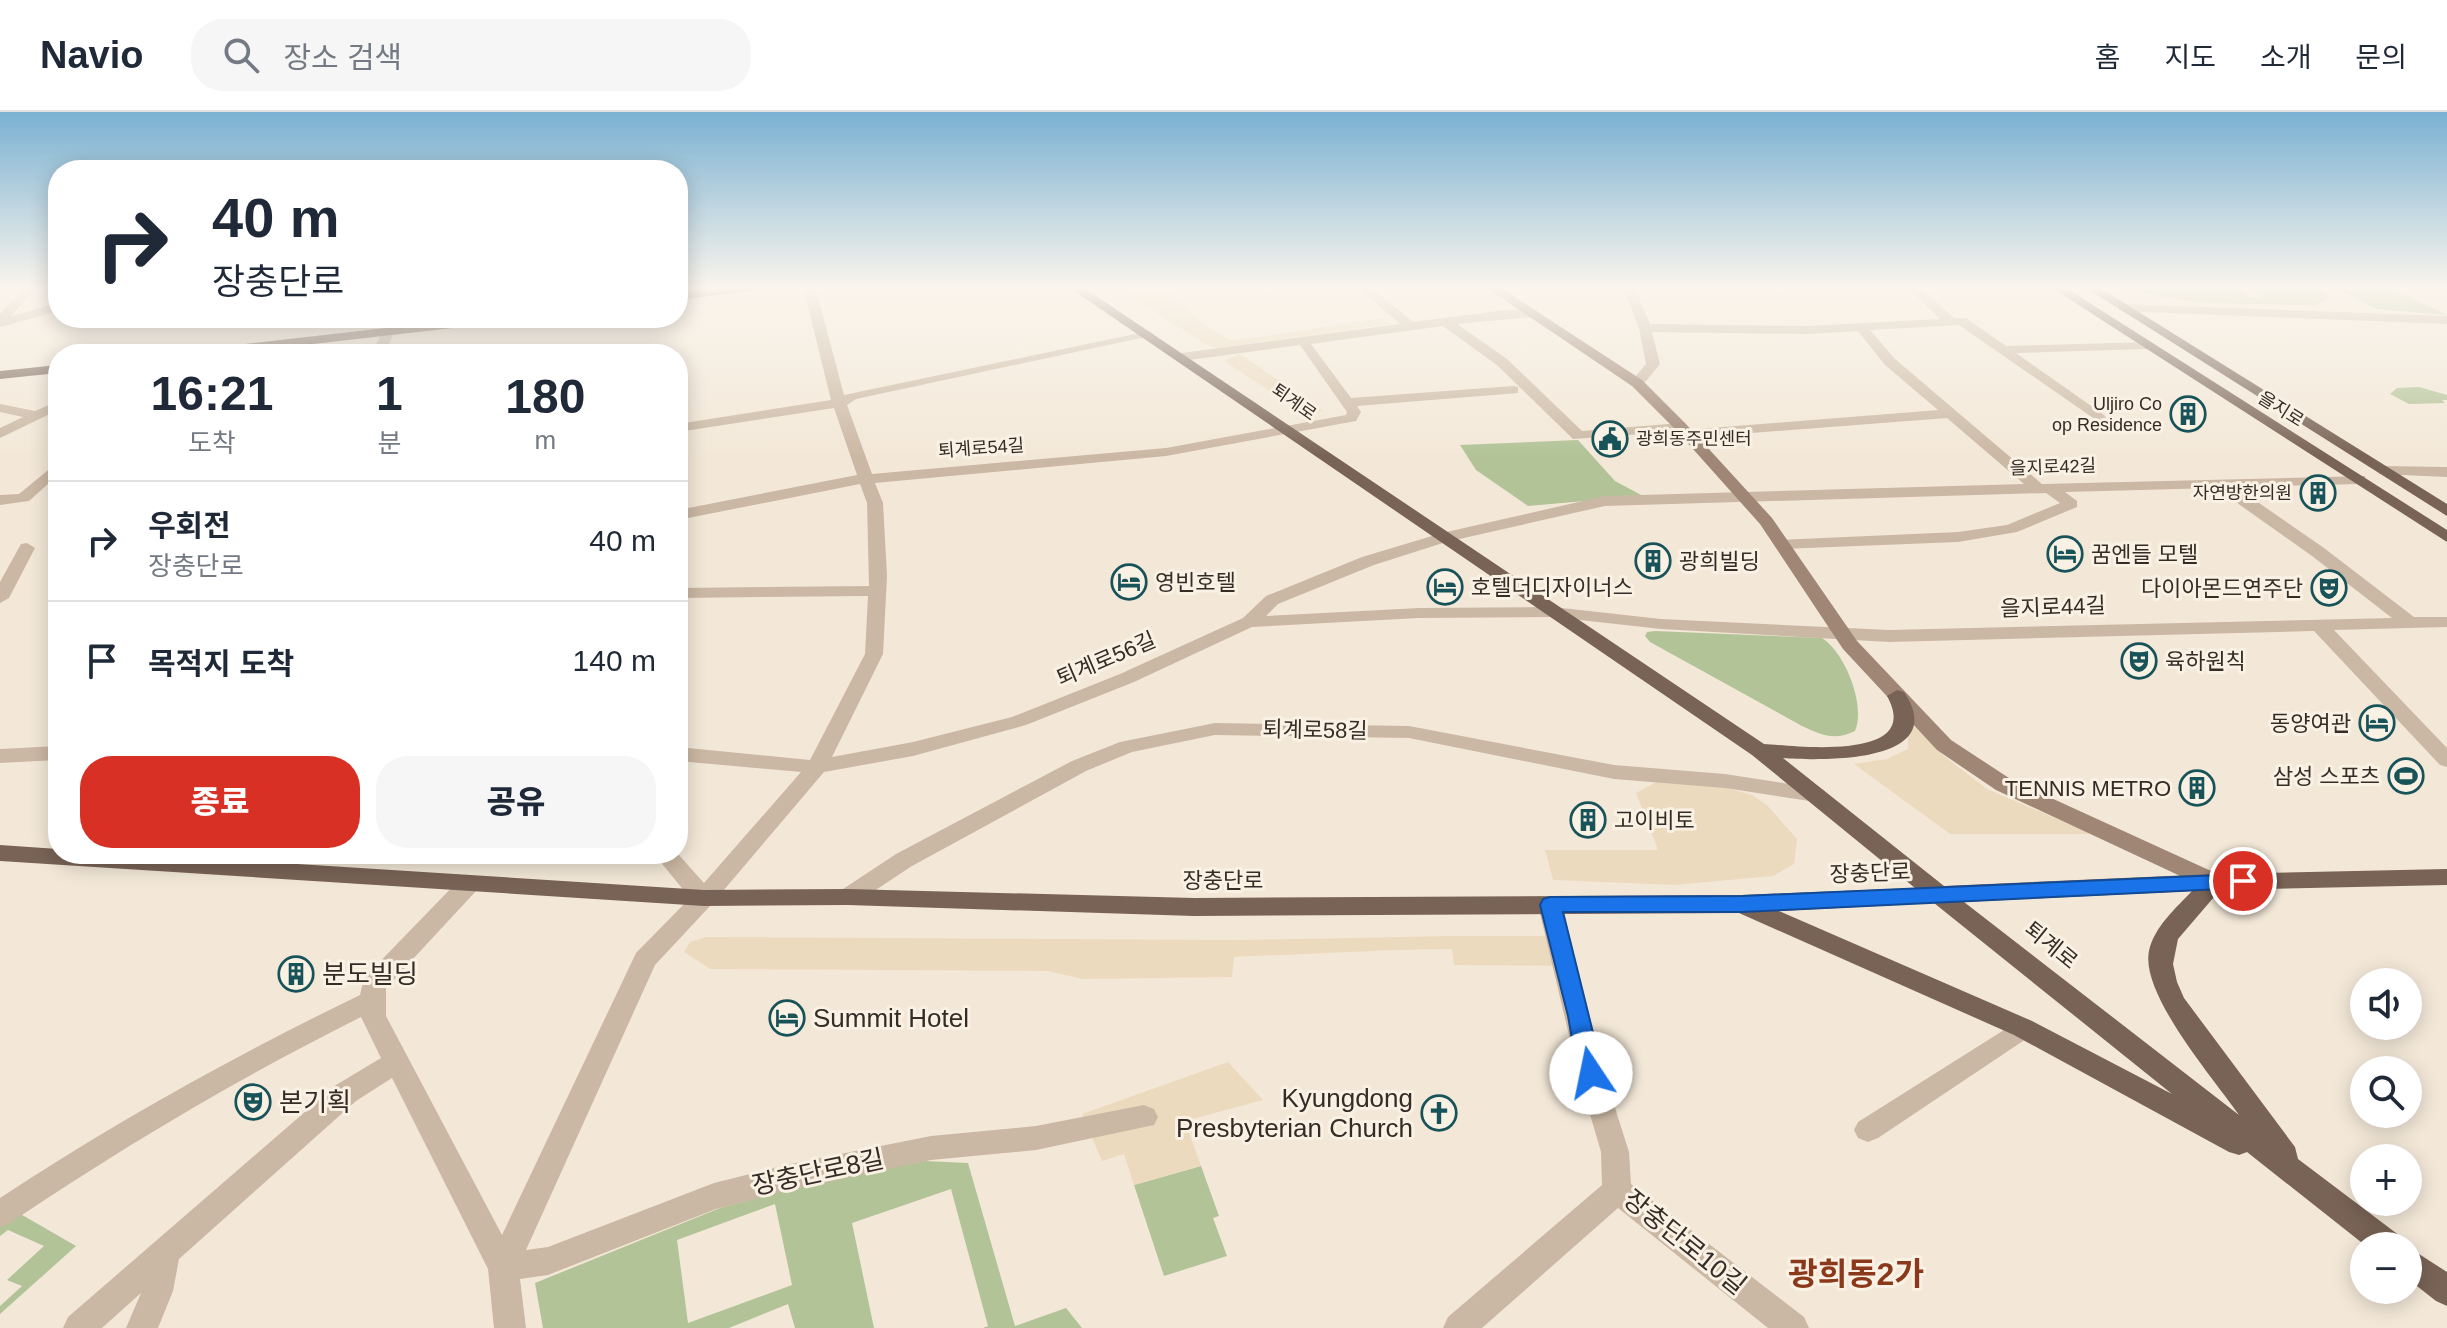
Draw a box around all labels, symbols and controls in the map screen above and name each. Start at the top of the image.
search box [191,19,751,91]
icon: search [219,33,263,77]
text: Navio [40,34,143,76]
text: 장소 검색 [283,41,402,74]
text: 홈 [2095,42,2120,73]
text: 지도 [2164,42,2216,73]
text: 소개 [2260,42,2311,73]
text: 문의 [2355,42,2407,73]
text: 40 m [212,186,340,249]
icon: right [80,192,184,296]
text: 장충단로 [212,261,344,302]
text: 16:21 [151,367,273,420]
text: 1 [376,367,403,420]
text: 180 [505,370,585,423]
street label: 퇴계로 [1268,380,1320,424]
street label: 을지로 [2255,387,2307,431]
place label: Uljiro Co op Residence [2052,394,2162,435]
building icon: Uljiro Co op Residence [2169,395,2207,433]
public building icon: 광희동주민센터 [1591,420,1629,458]
text: m [535,425,556,455]
text: 도착 [188,428,236,458]
text: 분 [377,428,401,458]
place label: 광희동주민센터 [1636,429,1752,449]
street label: 퇴계로54길 [937,435,1025,461]
street label: 을지로42길 [2010,456,2096,478]
building icon: 자연방한의원 [2299,474,2337,512]
place label: 자연방한의원 [2193,483,2292,503]
text: 우회전 [148,509,231,542]
icon: right [80,519,124,563]
text: 40 m [589,524,656,557]
hotel icon: 꿈엔들 모텔 [2046,535,2084,573]
building icon: 광희빌딩 [1634,542,1672,580]
place label: 꿈엔들 모텔 [2091,542,2198,567]
place label: 광희빌딩 [1679,549,1760,574]
text: 장충단로 [148,551,244,581]
hotel icon: 영빈호텔 [1110,563,1148,601]
hotel icon: 호텔더디자이너스 [1426,568,1464,606]
theatre icon: 다이아몬드연주단 [2310,569,2348,607]
place label: 영빈호텔 [1155,570,1236,595]
place label: 호텔더디자이너스 [1471,575,1633,600]
place label: 다이아몬드연주단 [2141,576,2303,601]
street label: 을지로44길 [2000,593,2106,621]
street label: 퇴계로56길 [1053,627,1159,691]
icon: arrive [80,639,124,683]
theatre icon: 육하원칙 [2120,642,2158,680]
text: 140 m [573,644,656,677]
text: 목적지 도착 [148,647,294,680]
place label: 육하원칙 [2165,649,2246,674]
hotel icon: 동양여관 [2358,704,2396,742]
place label: 동양여관 [2270,711,2351,736]
street label: 퇴계로58길 [1262,717,1368,743]
button: 종료 [80,756,360,848]
button: 공유 [376,756,656,848]
sports icon: 삼성 스포츠 [2387,757,2425,795]
place label: 삼성 스포츠 [2273,764,2380,789]
building icon: TENNIS METRO [2178,769,2216,807]
place label: TENNIS METRO [2005,776,2171,801]
building icon: 고이비토 [1569,801,1607,839]
place label: 고이비토 [1614,808,1695,833]
pin [2209,847,2277,915]
street label: 장충단로 [1829,859,1911,887]
icon: arrive [2221,859,2265,903]
street label: 장충단로 [1183,868,1263,893]
street label: 퇴계로 [2020,916,2082,974]
building icon: 분도빌딩 [277,955,315,993]
place label: 분도빌딩 [322,959,418,989]
map controls [2350,968,2422,1304]
button: sound [2350,968,2422,1040]
hotel icon: Summit Hotel [768,999,806,1037]
place label: Summit Hotel [813,1003,969,1033]
position arrow [1549,1031,1633,1115]
button: search [2350,1056,2422,1128]
theatre icon: 본기획 [234,1083,272,1121]
place label: Kyungdong Presbyterian Church [1176,1083,1413,1143]
place label: 본기획 [279,1087,351,1117]
church icon: Kyungdong Presbyterian Church [1420,1094,1458,1132]
street label: 장충단로8길 [749,1143,887,1201]
button: + [2350,1144,2422,1216]
street label: 장충단로10길 [1618,1184,1752,1300]
button: − [2350,1232,2422,1304]
district label: 광희동2가 [1788,1256,1924,1292]

